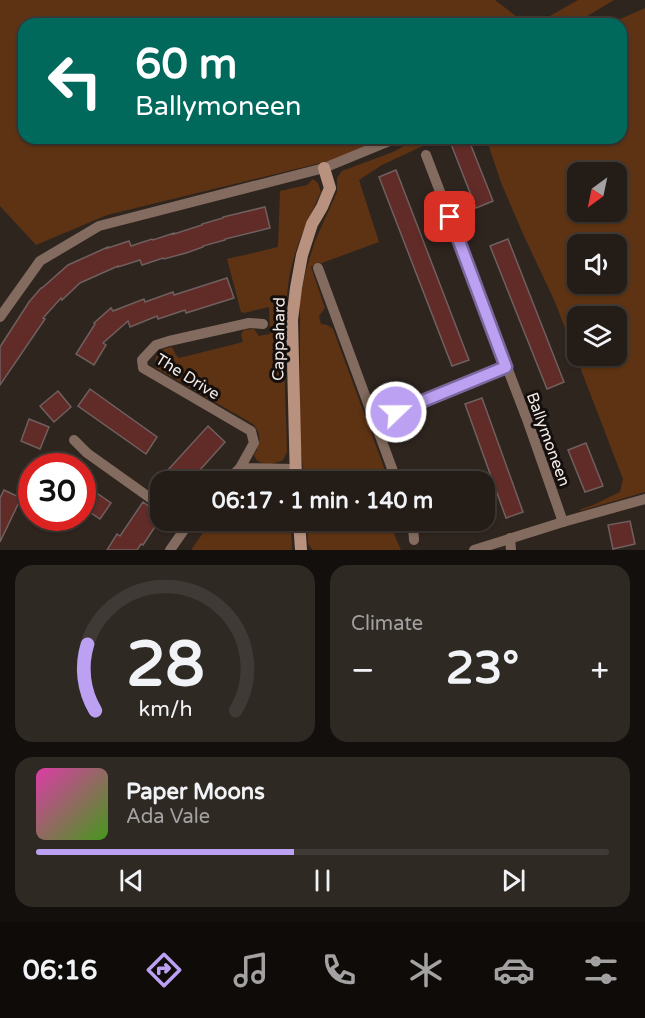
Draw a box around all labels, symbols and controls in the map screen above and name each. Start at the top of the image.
text: 60 m [135,39,237,90]
icon: left [36,42,114,120]
text: Ballymoneen [135,90,301,123]
north arrow [567,162,627,222]
map controls [567,162,627,366]
pin [424,191,475,242]
icon: arrive [433,200,466,233]
button: sound [567,234,627,294]
street label: Cappahard [268,297,290,381]
button: layers [567,306,627,366]
street label: The Drive [152,349,223,404]
position arrow [364,380,428,444]
street label: Ballymoneen [522,390,574,489]
speed limit sign: 30 [18,453,96,531]
text: 06:17 · 1 min · 140 m [212,488,433,514]
text: Climate [351,612,423,636]
text: 28 [126,628,204,703]
text: 23° [446,642,519,696]
text: − [351,651,375,690]
text: + [590,651,609,690]
text: km/h [138,696,192,722]
text: Paper Moons [126,779,265,805]
text: Ada Vale [126,805,210,829]
icon: previous [115,864,148,897]
icon: pause [306,864,339,897]
icon: next [497,864,530,897]
icon: directions [143,949,185,991]
icon: music [230,949,272,991]
icon: phone [318,949,360,991]
icon: climate [405,949,447,991]
icon: car [493,949,535,991]
icon: filters [580,949,622,991]
text: 06:16 [23,954,98,987]

